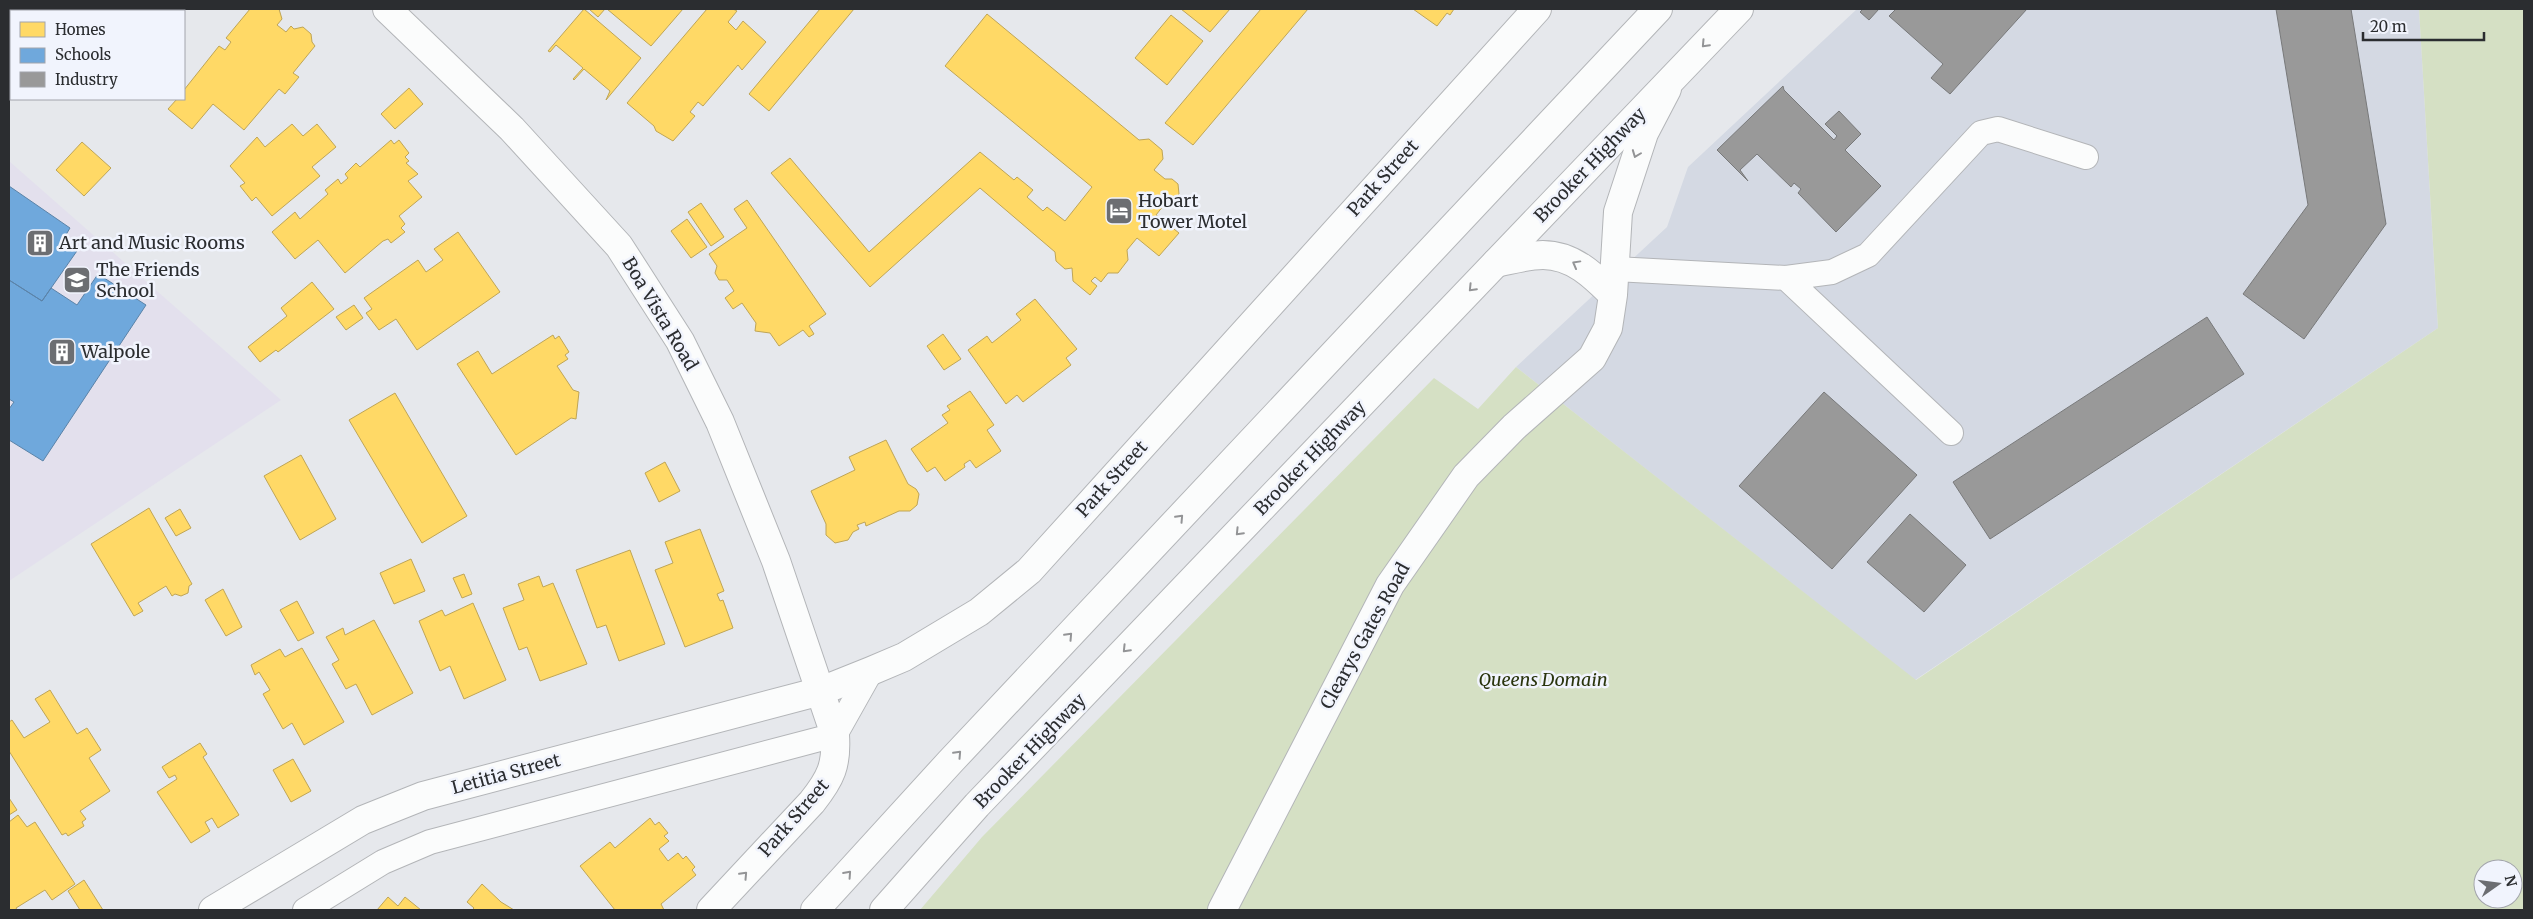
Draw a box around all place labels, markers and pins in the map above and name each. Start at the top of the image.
place label: Hobart Tower Motel [1138,189,1247,233]
hotel icon: Hobart Tower Motel [1104,196,1134,226]
building icon: Art and Music Rooms [25,228,55,258]
place label: Art and Music Rooms [58,231,245,254]
place label: The Friends School [96,258,200,302]
school or university icon: The Friends School [62,265,92,295]
building icon: Walpole [47,337,77,367]
place label: Walpole [80,340,150,363]

